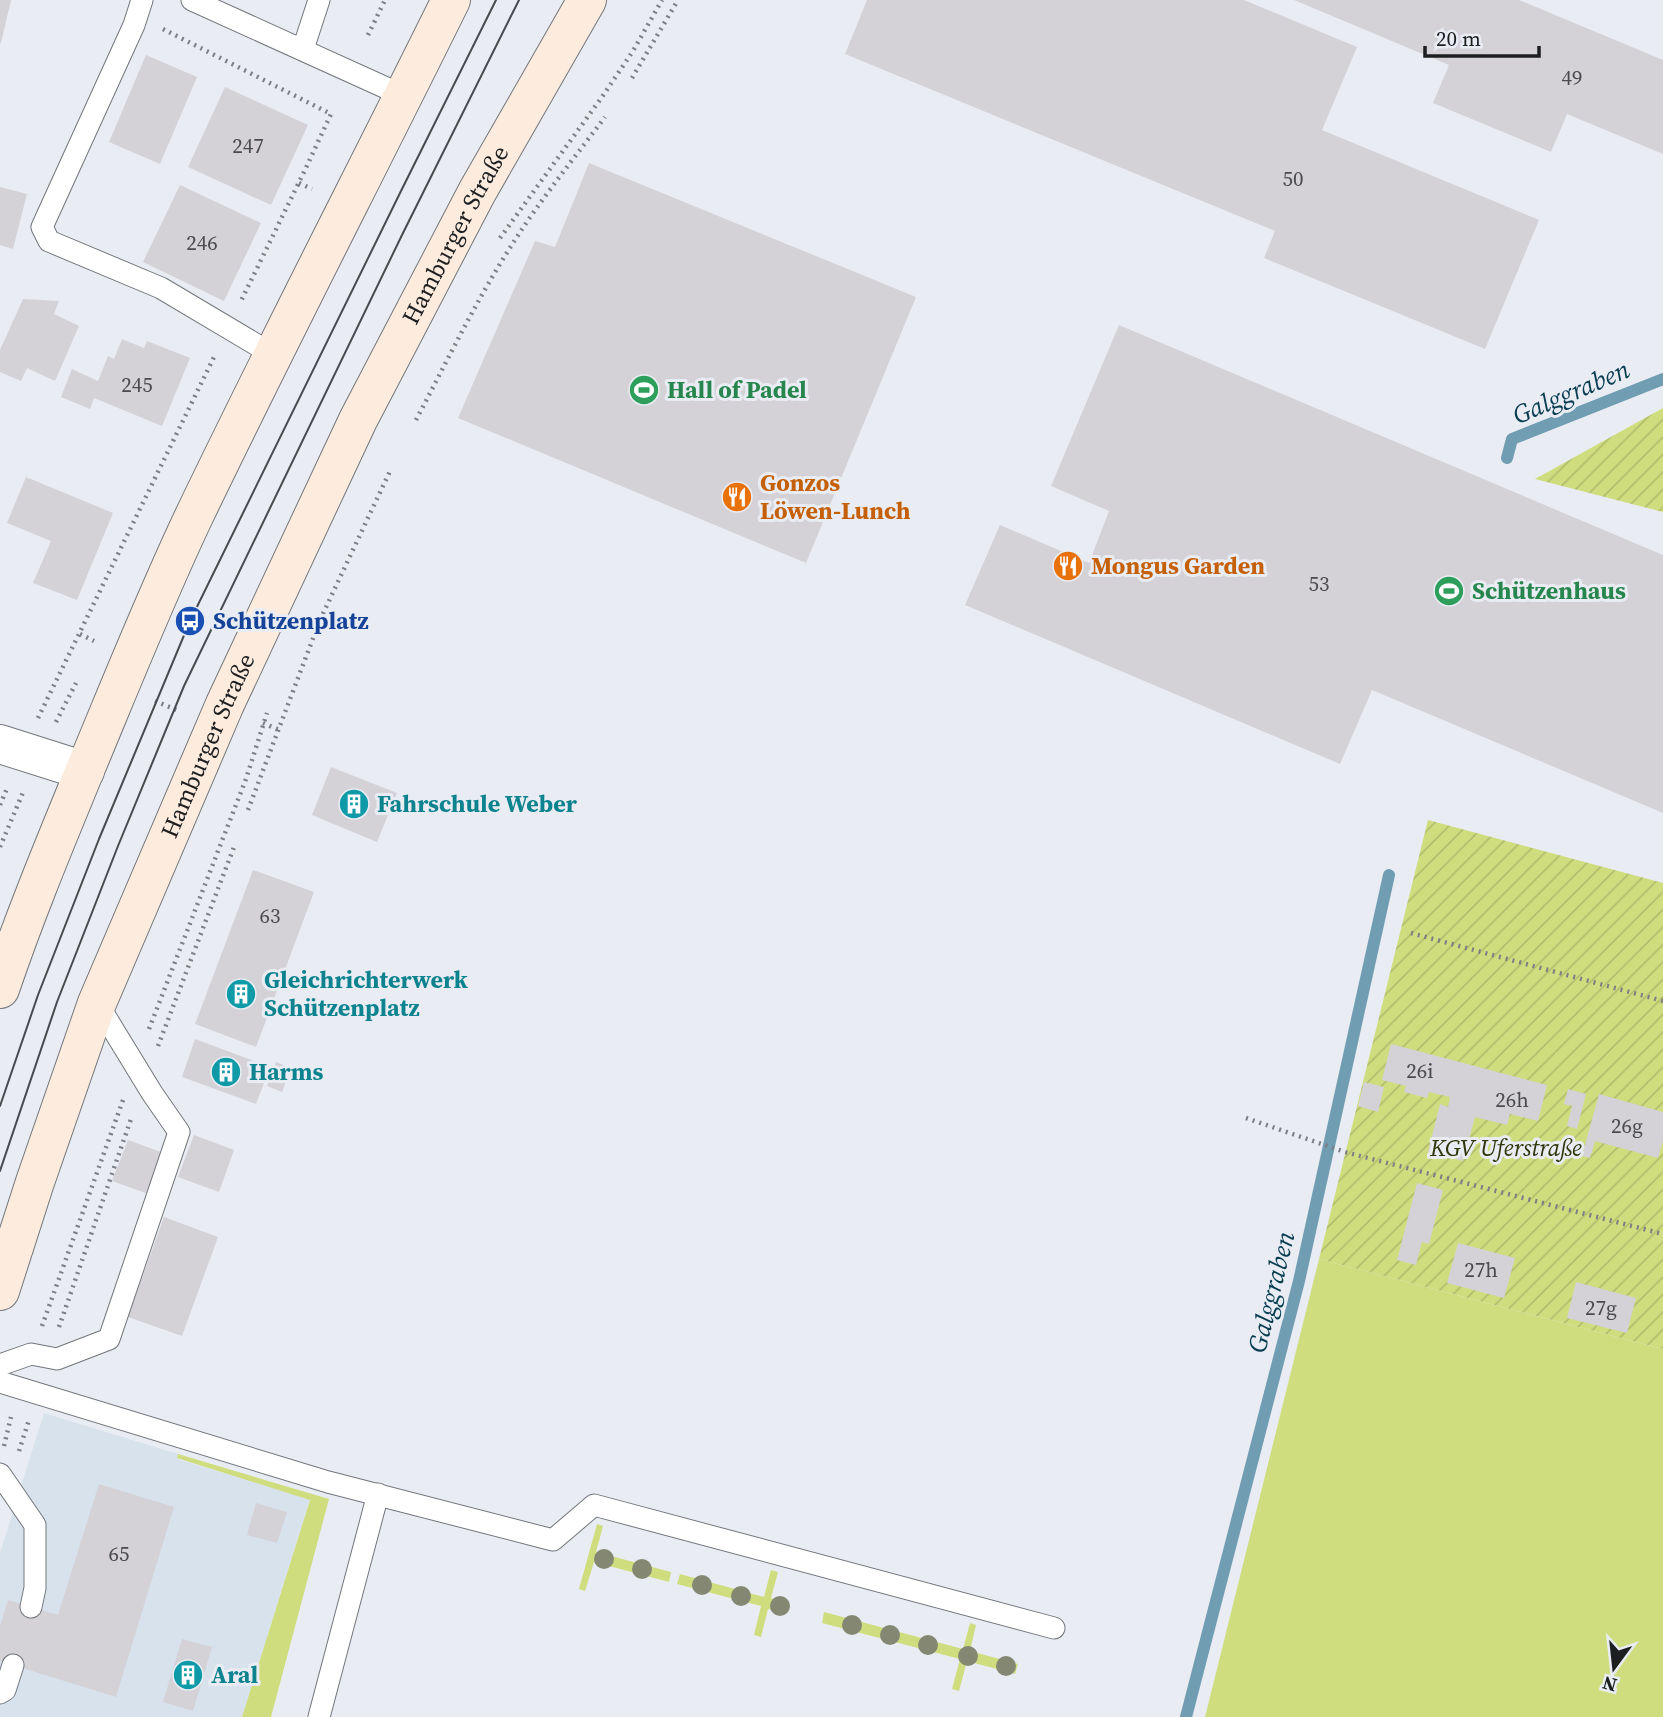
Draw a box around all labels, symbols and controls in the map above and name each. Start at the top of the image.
scale bar [1425,14,1539,58]
text: 20 m [1436,24,1481,53]
house number: 49 [1562,63,1583,92]
house number: 247 [232,131,264,160]
street label: Hamburger Straße [394,139,516,330]
house number: 50 [1283,164,1304,193]
house number: 246 [186,228,218,257]
water label: Galggraben [1507,351,1635,433]
house number: 245 [121,370,153,399]
sports icon: Hall of Padel [627,373,661,407]
place label: Hall of Padel [667,373,807,406]
place label: Gonzos Löwen-Lunch [760,466,911,527]
restaurant icon: Gonzos Löwen-Lunch [720,480,754,514]
restaurant icon: Mongus Garden [1051,549,1085,583]
place label: Mongus Garden [1091,549,1265,582]
house number: 53 [1309,569,1330,598]
sports icon: Schützenhaus [1432,574,1466,608]
place label: Schützenhaus [1472,574,1626,607]
bus stop icon: Schützenplatz [173,604,207,638]
place label: Schützenplatz [213,604,369,637]
street label: Hamburger Straße [153,648,262,843]
building icon: Fahrschule Weber [337,787,371,821]
place label: Fahrschule Weber [377,787,578,820]
house number: 63 [260,901,281,930]
place label: Gleichrichterwerk Schützenplatz [264,963,469,1024]
building icon: Gleichrichterwerk Schützenplatz [224,977,258,1011]
building icon: Harms [209,1055,243,1089]
place label: Harms [249,1055,324,1088]
house number: 26i [1406,1056,1434,1085]
house number: 26h [1495,1085,1529,1114]
house number: 26g [1611,1111,1643,1140]
park label: KGV Uferstraße [1429,1131,1582,1164]
water label: Galggraben [1239,1227,1304,1357]
house number: 27h [1464,1255,1498,1284]
house number: 27g [1585,1293,1617,1322]
house number: 65 [109,1539,130,1568]
north arrow [1579,1633,1649,1703]
building icon: Aral [171,1658,205,1692]
place label: Aral [211,1658,259,1691]
text: N [1599,1670,1620,1699]

